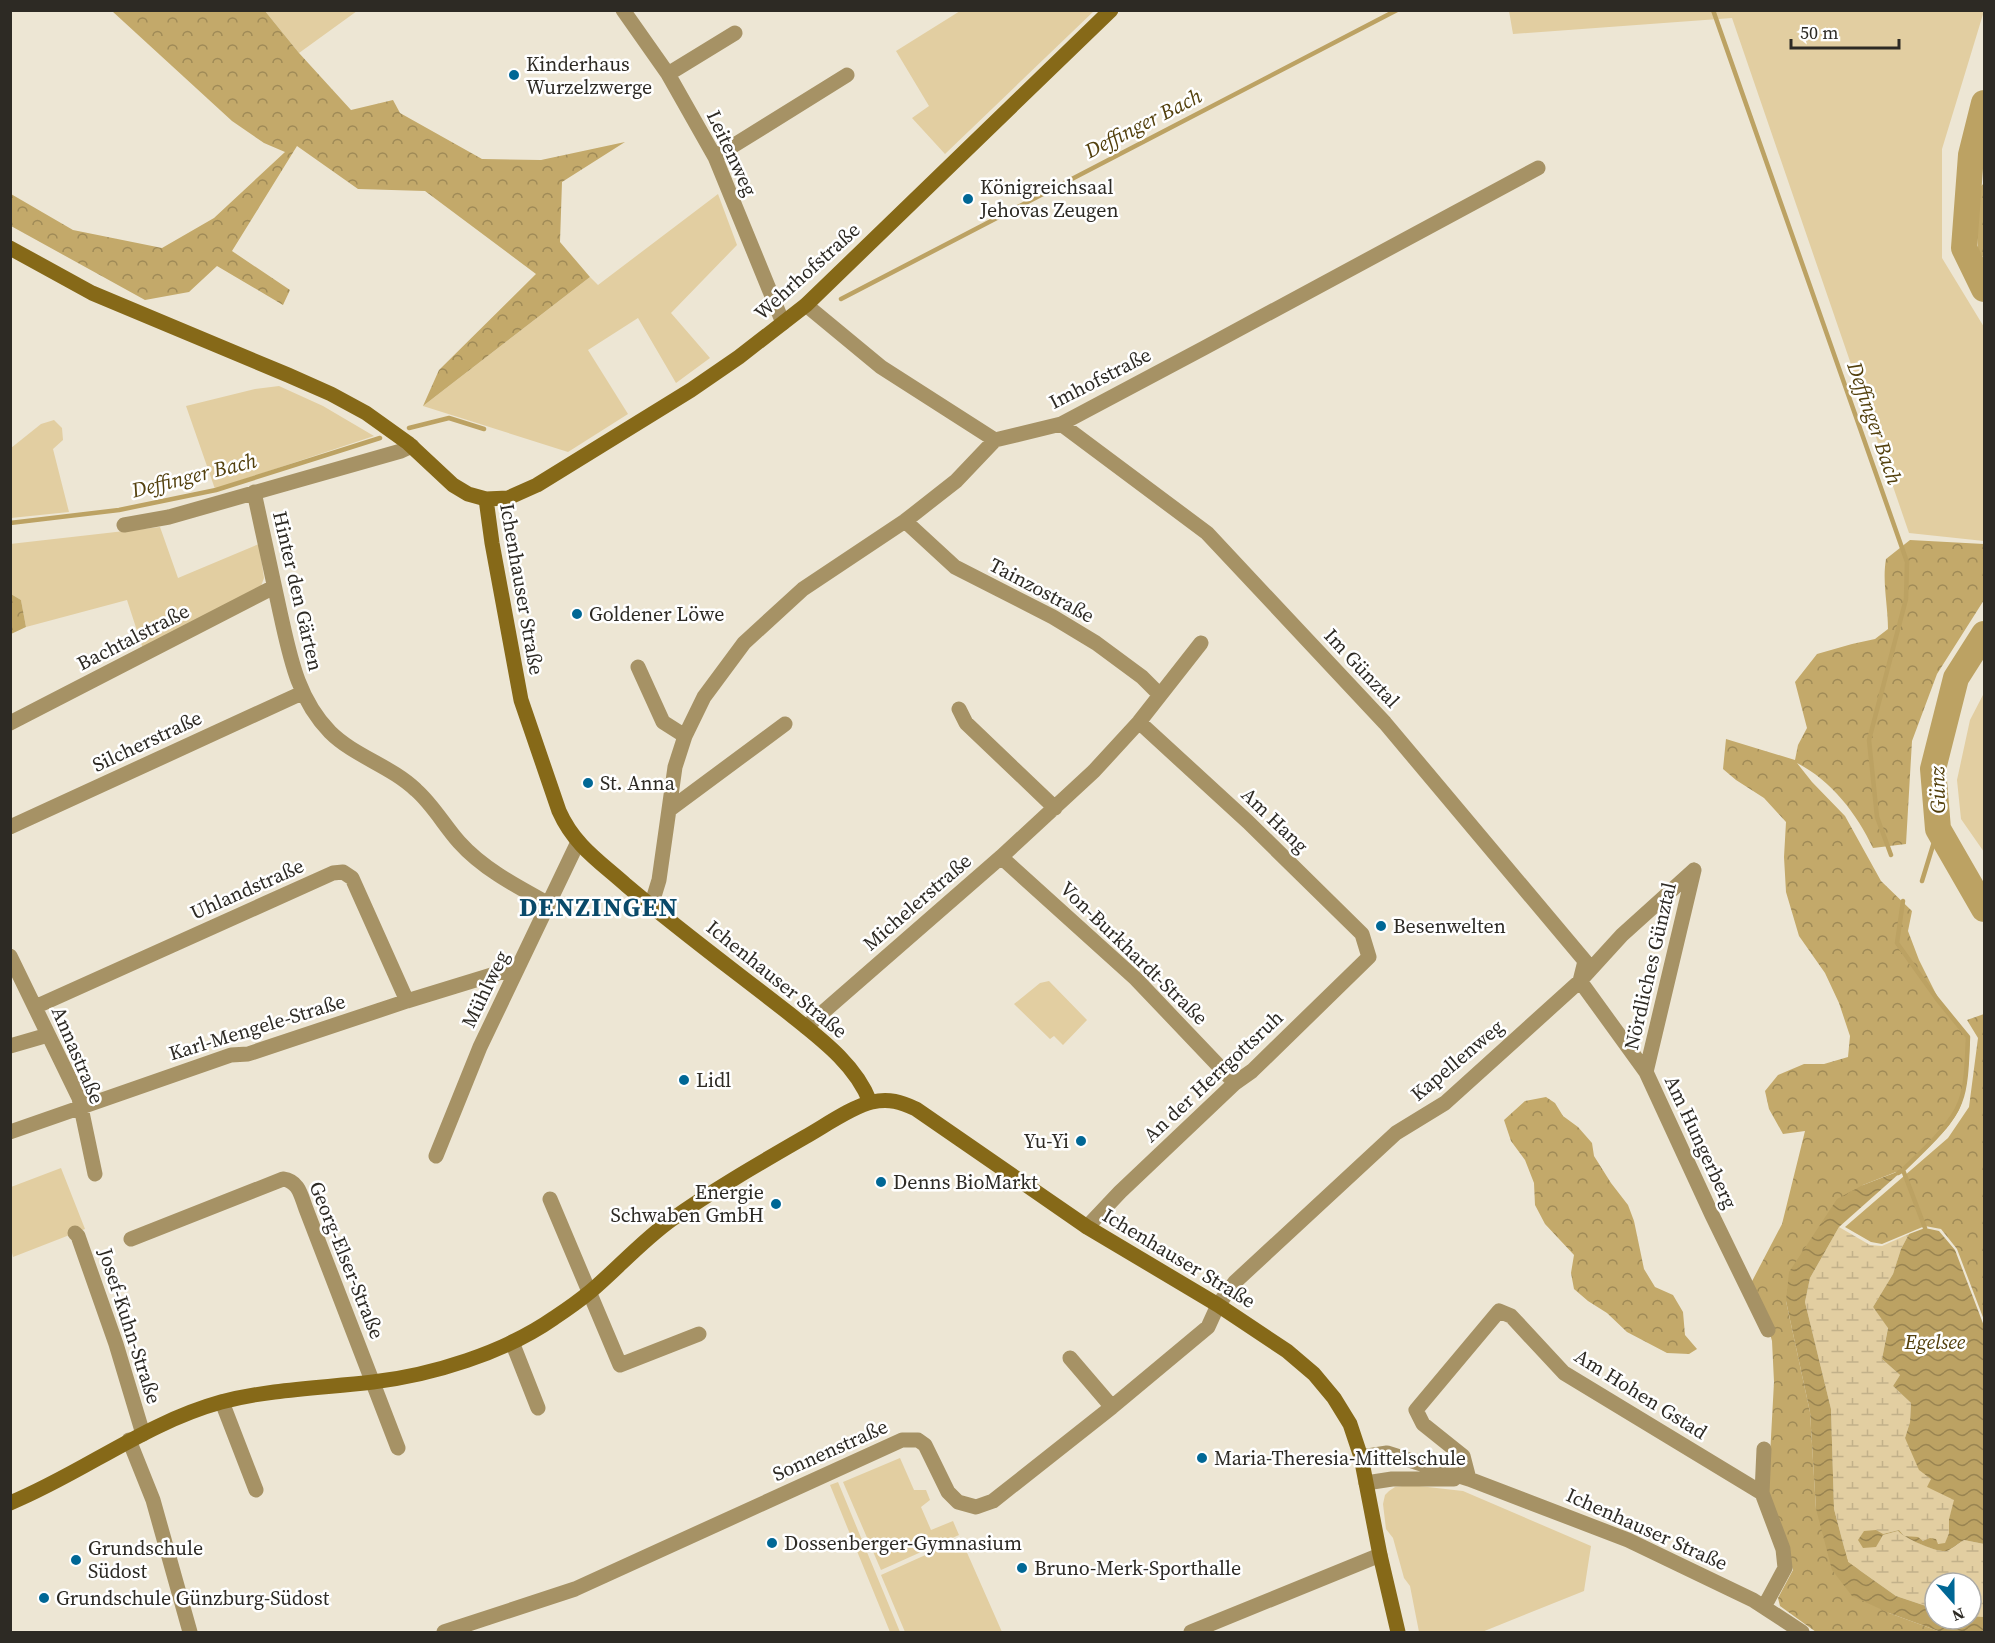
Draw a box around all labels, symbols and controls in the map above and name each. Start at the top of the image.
scale bar [1791,12,1899,50]
text: 50 m [1800,20,1838,45]
place label: Kinderhaus Wurzelzwerge [526,50,652,101]
marker: Kinderhaus Wurzelzwerge [507,68,521,82]
water label: Deffinger Bach [1079,81,1207,165]
street label: Leitenweg [700,106,764,200]
place label: Königreichsaal Jehovas Zeugen [979,173,1119,224]
marker: Königreichsaal Jehovas Zeugen [961,192,975,206]
street label: Wehrhofstraße [748,216,866,326]
street label: Imhofstraße [1044,340,1156,416]
water label: Deffinger Bach [1840,357,1910,489]
water label: Deffinger Bach [127,445,260,505]
street label: Ichenhauser Straße [493,501,551,677]
street label: Hinter den Gärten [266,508,330,674]
street label: Tainzostraße [985,551,1099,629]
street label: Bachtalstraße [72,597,194,677]
place label: Goldener Löwe [589,600,724,628]
marker: Goldener Löwe [570,607,584,621]
street label: Im Günztal [1318,622,1406,714]
street label: Silcherstraße [88,703,206,779]
water label: Günz [1922,765,1952,814]
place label: St. Anna [600,769,676,797]
marker: St. Anna [581,776,595,790]
street label: Am Hang [1235,781,1315,859]
street label: Michelerstraße [857,847,977,957]
street label: Uhlandstraße [186,852,308,926]
street label: Von-Burkhardt-Straße [1054,875,1214,1031]
street label: Nördliches Günztal [1617,879,1683,1053]
district label: DENZINGEN [519,889,679,925]
place label: Besenwelten [1393,912,1506,940]
street label: Ichenhauser Straße [701,913,853,1045]
marker: Besenwelten [1374,919,1388,933]
street label: Mühlweg [454,946,516,1032]
street label: Karl-Mengele-Straße [165,987,349,1067]
street label: Annastraße [45,1002,111,1108]
street label: An der Herrgottsruh [1137,1004,1289,1148]
street label: Kapellenweg [1404,1013,1510,1107]
place label: Lidl [696,1066,731,1094]
street label: Am Hungerberg [1658,1071,1744,1213]
marker: Lidl [677,1073,691,1087]
place label: Yu-Yi [1024,1127,1069,1155]
marker: Yu-Yi [1074,1134,1088,1148]
place label: Denns BioMarkt [893,1168,1038,1196]
marker: Denns BioMarkt [874,1175,888,1189]
street label: Georg-Elser-Straße [303,1177,391,1343]
place label: Energie Schwaben GmbH [611,1178,764,1229]
marker: Energie Schwaben GmbH [769,1197,783,1211]
street label: Ichenhauser Straße [1097,1201,1261,1315]
street label: Josef-Kuhn-Straße [91,1244,168,1407]
water label: Egelsee [1904,1327,1966,1356]
street label: Am Hohen Gstad [1569,1342,1713,1446]
street label: Sonnenstraße [768,1412,892,1488]
place label: Maria-Theresia-Mittelschule [1214,1444,1466,1472]
marker: Maria-Theresia-Mittelschule [1195,1451,1209,1465]
street label: Ichenhauser Straße [1562,1481,1732,1577]
place label: Dossenberger-Gymnasium [784,1529,1022,1557]
place label: Grundschule Südost [88,1534,203,1585]
marker: Dossenberger-Gymnasium [765,1536,779,1550]
marker: Grundschule Südost [69,1553,83,1567]
place label: Bruno-Merk-Sporthalle [1034,1554,1241,1582]
marker: Bruno-Merk-Sporthalle [1015,1561,1029,1575]
north arrow [1923,1571,1983,1631]
place label: Grundschule Günzburg-Südost [56,1584,330,1612]
marker: Grundschule Günzburg-Südost [37,1591,51,1605]
text: N [1949,1603,1968,1627]

